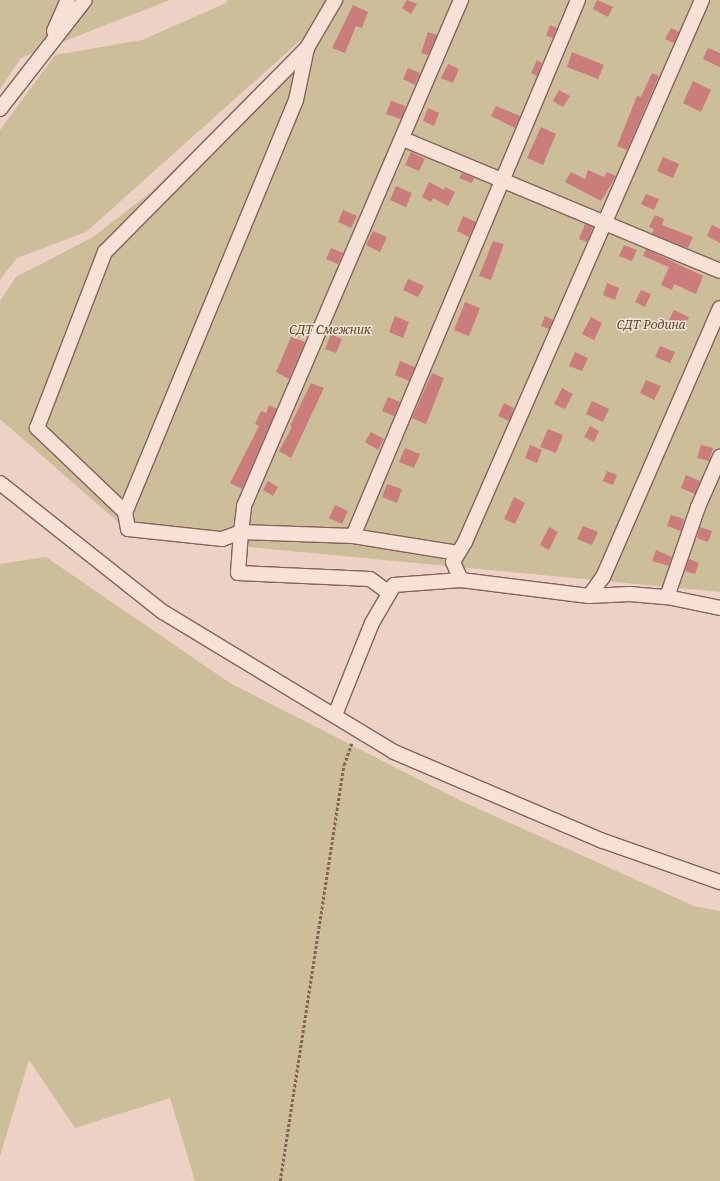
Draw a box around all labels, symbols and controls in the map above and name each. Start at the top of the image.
park label: СДТ Родина [616,318,686,332]
park label: СДТ Смежник [289,323,371,337]

